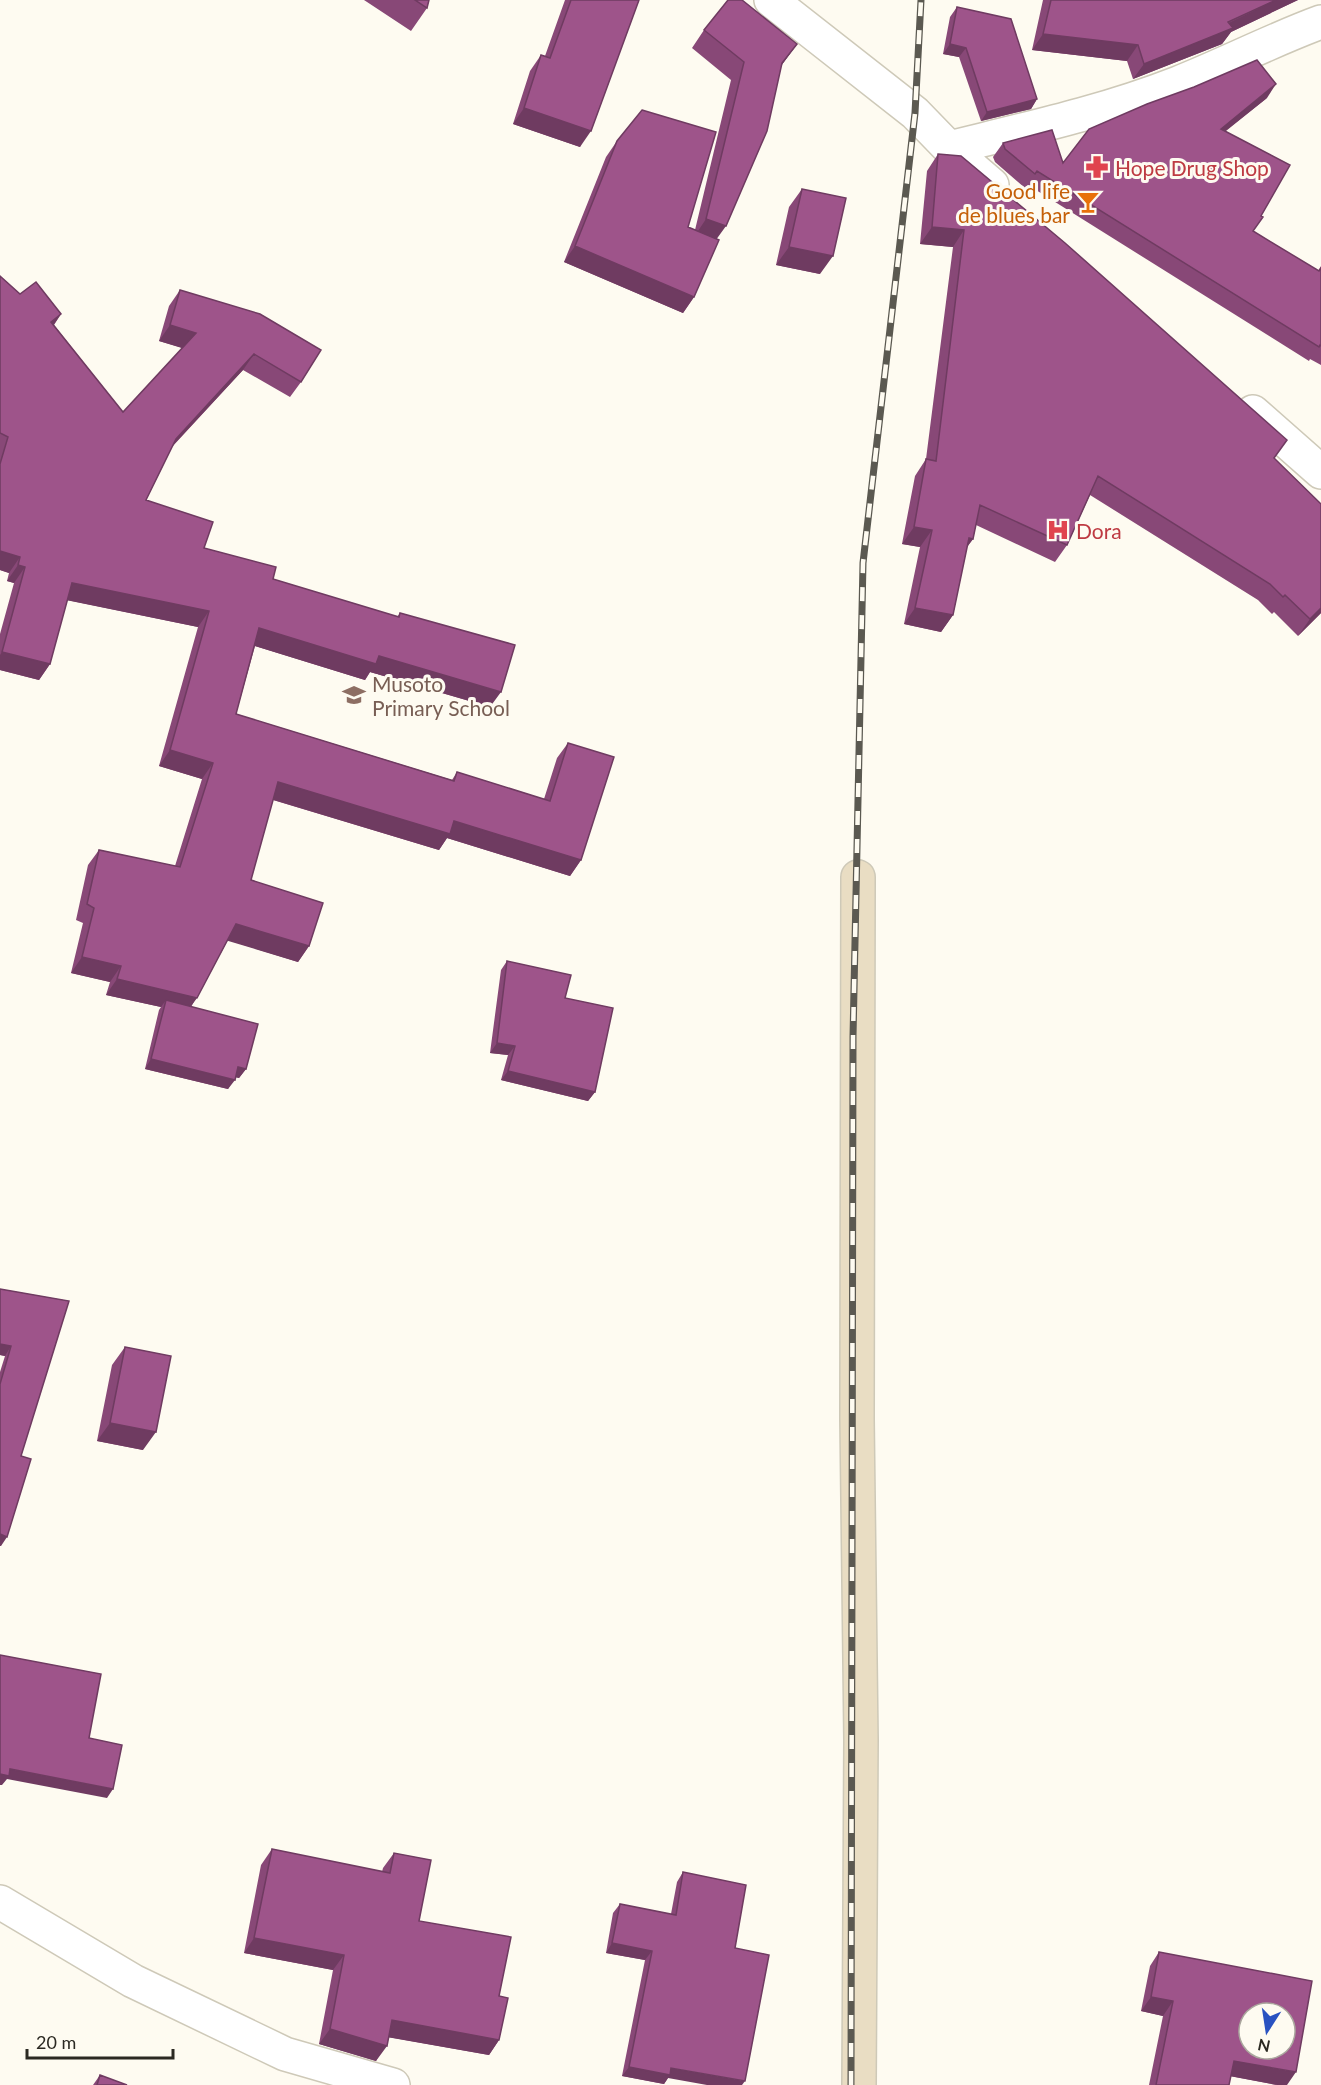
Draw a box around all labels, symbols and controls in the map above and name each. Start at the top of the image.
pharmacy icon: Hope Drug Shop [1084,154,1110,180]
place label: Hope Drug Shop [1115,155,1269,180]
place label: Good life de blues bar [958,178,1070,227]
bar icon: Good life de blues bar [1075,189,1101,215]
hospital icon: Dora [1045,517,1071,543]
place label: Dora [1076,518,1122,543]
place label: Musoto Primary School [372,671,510,720]
school or university icon: Musoto Primary School [341,682,367,708]
north arrow [1237,2001,1297,2061]
scale bar [27,2022,172,2060]
text: 20 m [36,2031,76,2053]
text: N [1256,2036,1272,2057]

